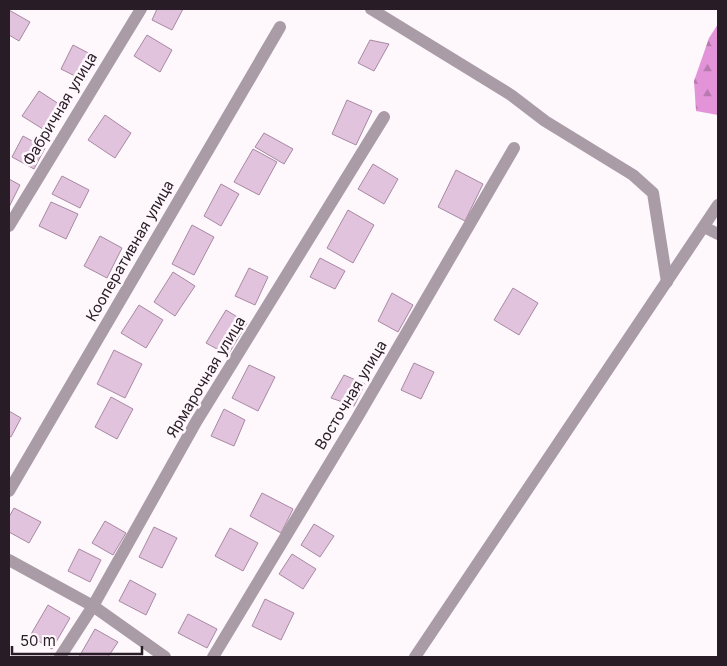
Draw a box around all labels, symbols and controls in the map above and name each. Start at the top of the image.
street label: Фабричная улица [18,49,101,169]
street label: Кооперативная улица [81,177,178,325]
street label: Ярмарочная улица [162,313,249,441]
street label: Восточная улица [310,337,391,453]
scale bar [12,624,142,656]
text: 50 m [20,631,56,650]

